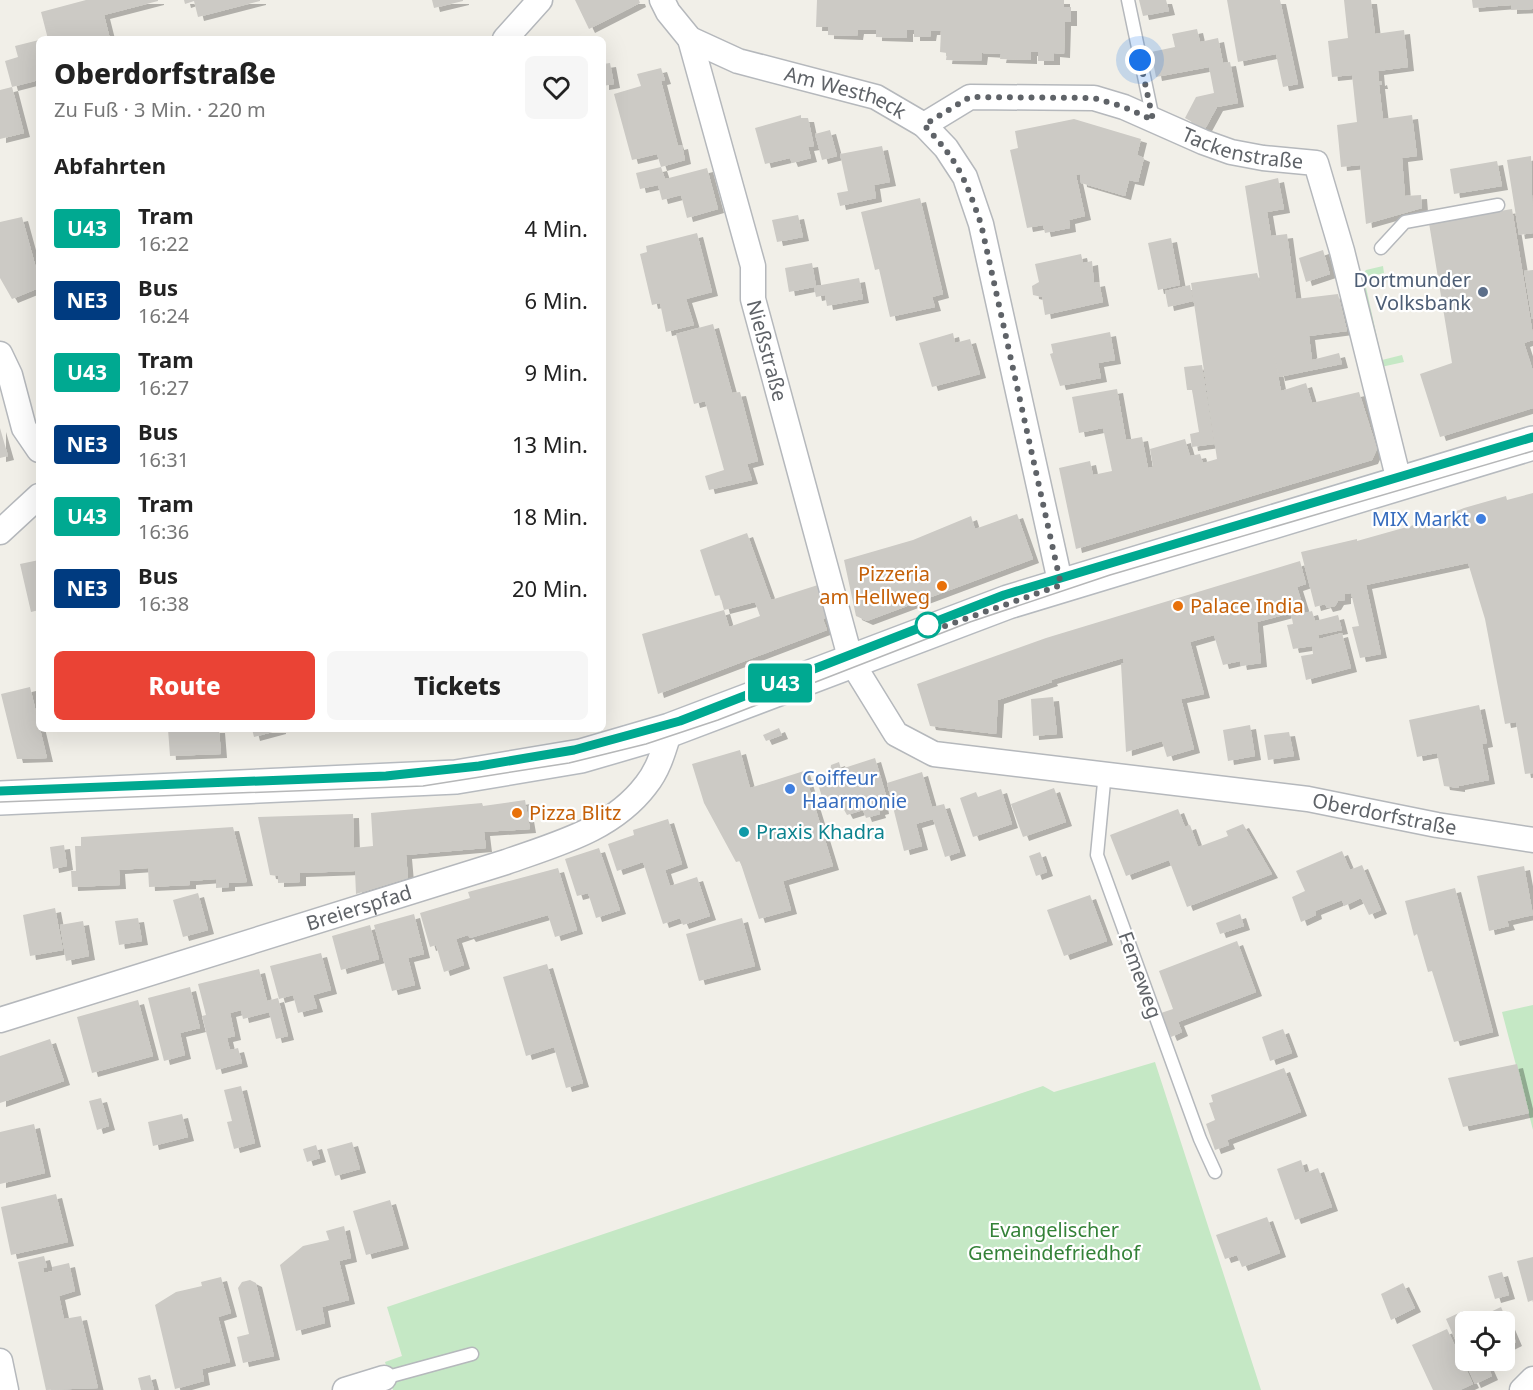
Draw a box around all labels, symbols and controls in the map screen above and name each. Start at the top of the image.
your location [1125,45,1155,75]
text: Oberdorfstraße [54,54,276,92]
button: heart [525,56,588,119]
street label: Am Westheck [782,60,912,125]
text: Zu Fuß · 3 Min. · 220 m [54,96,266,123]
street label: Tackenstraße [1178,120,1305,175]
text: Abfahrten [54,150,166,180]
text: Tram [138,200,194,230]
text: 4 Min. [525,213,588,243]
text: U43 [67,214,107,242]
text: 16:22 [138,230,189,257]
place label: Dortmunder Volksbank [1354,266,1471,316]
text: Bus [138,272,178,302]
text: 6 Min. [525,285,588,315]
marker: Dortmunder Volksbank [1476,285,1490,299]
text: NE3 [67,286,107,314]
street label: Nießstraße [741,297,794,404]
text: 16:24 [138,302,189,329]
text: Tram [138,344,194,374]
text: 9 Min. [525,357,588,387]
text: U43 [67,358,107,386]
text: 16:27 [138,374,189,401]
text: Bus [138,416,178,446]
text: 13 Min. [512,429,588,459]
text: NE3 [67,430,107,458]
text: 16:31 [138,446,189,473]
text: Tram [138,488,194,518]
text: 18 Min. [512,501,588,531]
text: U43 [67,502,107,530]
place label: MIX Markt [1372,505,1469,532]
marker: MIX Markt [1474,512,1488,526]
text: 16:36 [138,518,189,545]
text: Bus [138,560,178,590]
place label: Pizzeria am Hellweg [819,560,930,610]
text: 20 Min. [512,573,588,603]
text: NE3 [67,574,107,602]
marker: Pizzeria am Hellweg [935,579,949,593]
text: 16:38 [138,590,189,617]
place label: Palace India [1190,592,1304,619]
marker: Palace India [1171,599,1185,613]
unlabelled marker [915,612,941,638]
button: Route [54,651,315,720]
button: Tickets [327,651,588,720]
line badge: U43 [746,664,814,702]
text: U43 [760,669,800,697]
place label: Coiffeur Haarmonie [802,764,907,814]
marker: Coiffeur Haarmonie [783,782,797,796]
street label: Oberdorfstraße [1310,786,1459,841]
place label: Pizza Blitz [529,799,621,826]
marker: Pizza Blitz [510,806,524,820]
place label: Praxis Khadra [756,818,885,845]
marker: Praxis Khadra [737,825,751,839]
street label: Breierspfad [303,878,415,937]
street label: Femeweg [1112,928,1169,1022]
park label: Evangelischer Gemeindefriedhof [968,1216,1141,1266]
map controls [1455,1311,1515,1371]
button: locate [1455,1311,1515,1371]

